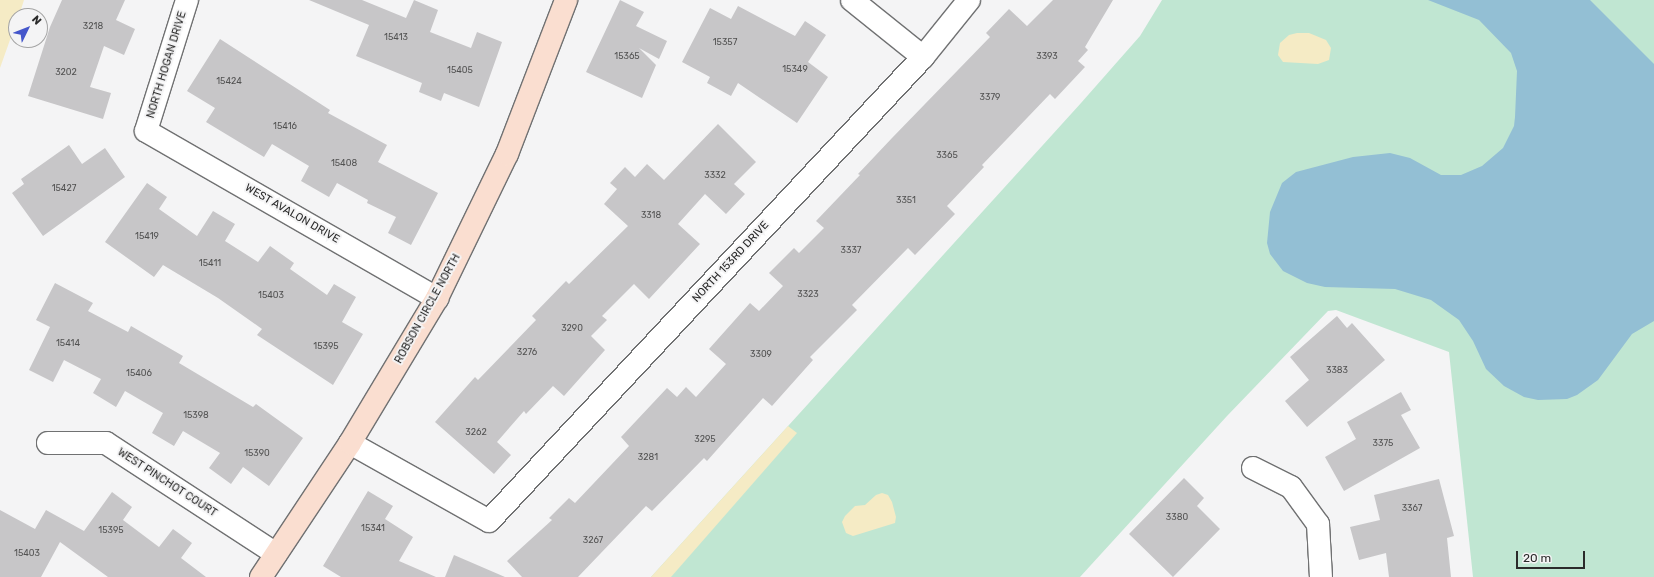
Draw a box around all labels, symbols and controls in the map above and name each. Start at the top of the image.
north arrow [8,8,48,48]
street label: NORTH HOGAN DRIVE [144,10,190,120]
text: N [29,13,44,27]
house number: 3218 [83,21,103,31]
house number: 15413 [384,32,408,42]
house number: 15357 [713,37,737,47]
house number: 15365 [614,51,640,61]
house number: 3393 [1036,51,1058,61]
house number: 15349 [782,64,808,74]
house number: 15405 [447,65,473,75]
house number: 3202 [55,67,77,77]
house number: 15424 [216,76,242,86]
house number: 3379 [980,92,1000,102]
house number: 15416 [273,121,297,131]
house number: 3365 [936,150,958,160]
house number: 15408 [331,158,357,168]
house number: 3332 [704,170,726,180]
street label: WEST AVALON DRIVE [242,181,342,247]
house number: 15427 [52,183,76,193]
house number: 3351 [896,195,916,205]
house number: 3318 [641,210,661,220]
street label: NORTH 153RD DRIVE [690,219,772,305]
house number: 15419 [135,231,159,241]
house number: 3337 [841,245,861,255]
street label: ROBSON CIRCLE NORTH [392,252,464,366]
house number: 15411 [199,258,221,268]
house number: 3323 [797,289,819,299]
house number: 15403 [258,290,284,300]
house number: 3290 [561,323,583,333]
house number: 15414 [56,338,80,348]
house number: 15395 [313,341,339,351]
house number: 3276 [517,347,537,357]
house number: 3309 [750,349,772,359]
house number: 3383 [1326,365,1348,375]
house number: 15406 [126,368,152,378]
house number: 15398 [183,410,209,420]
house number: 3262 [465,427,487,437]
house number: 3295 [694,434,716,444]
house number: 3375 [1373,438,1393,448]
street label: WEST PINCHOT COURT [115,446,219,520]
house number: 15390 [244,448,270,458]
house number: 3281 [638,452,658,462]
house number: 3367 [1402,503,1422,513]
house number: 3380 [1166,512,1188,522]
house number: 15341 [361,523,385,533]
house number: 15395 [98,525,124,535]
house number: 3267 [583,535,603,545]
scale bar [1518,543,1587,569]
house number: 15403 [14,548,40,558]
text: 20 m [1523,551,1551,565]

